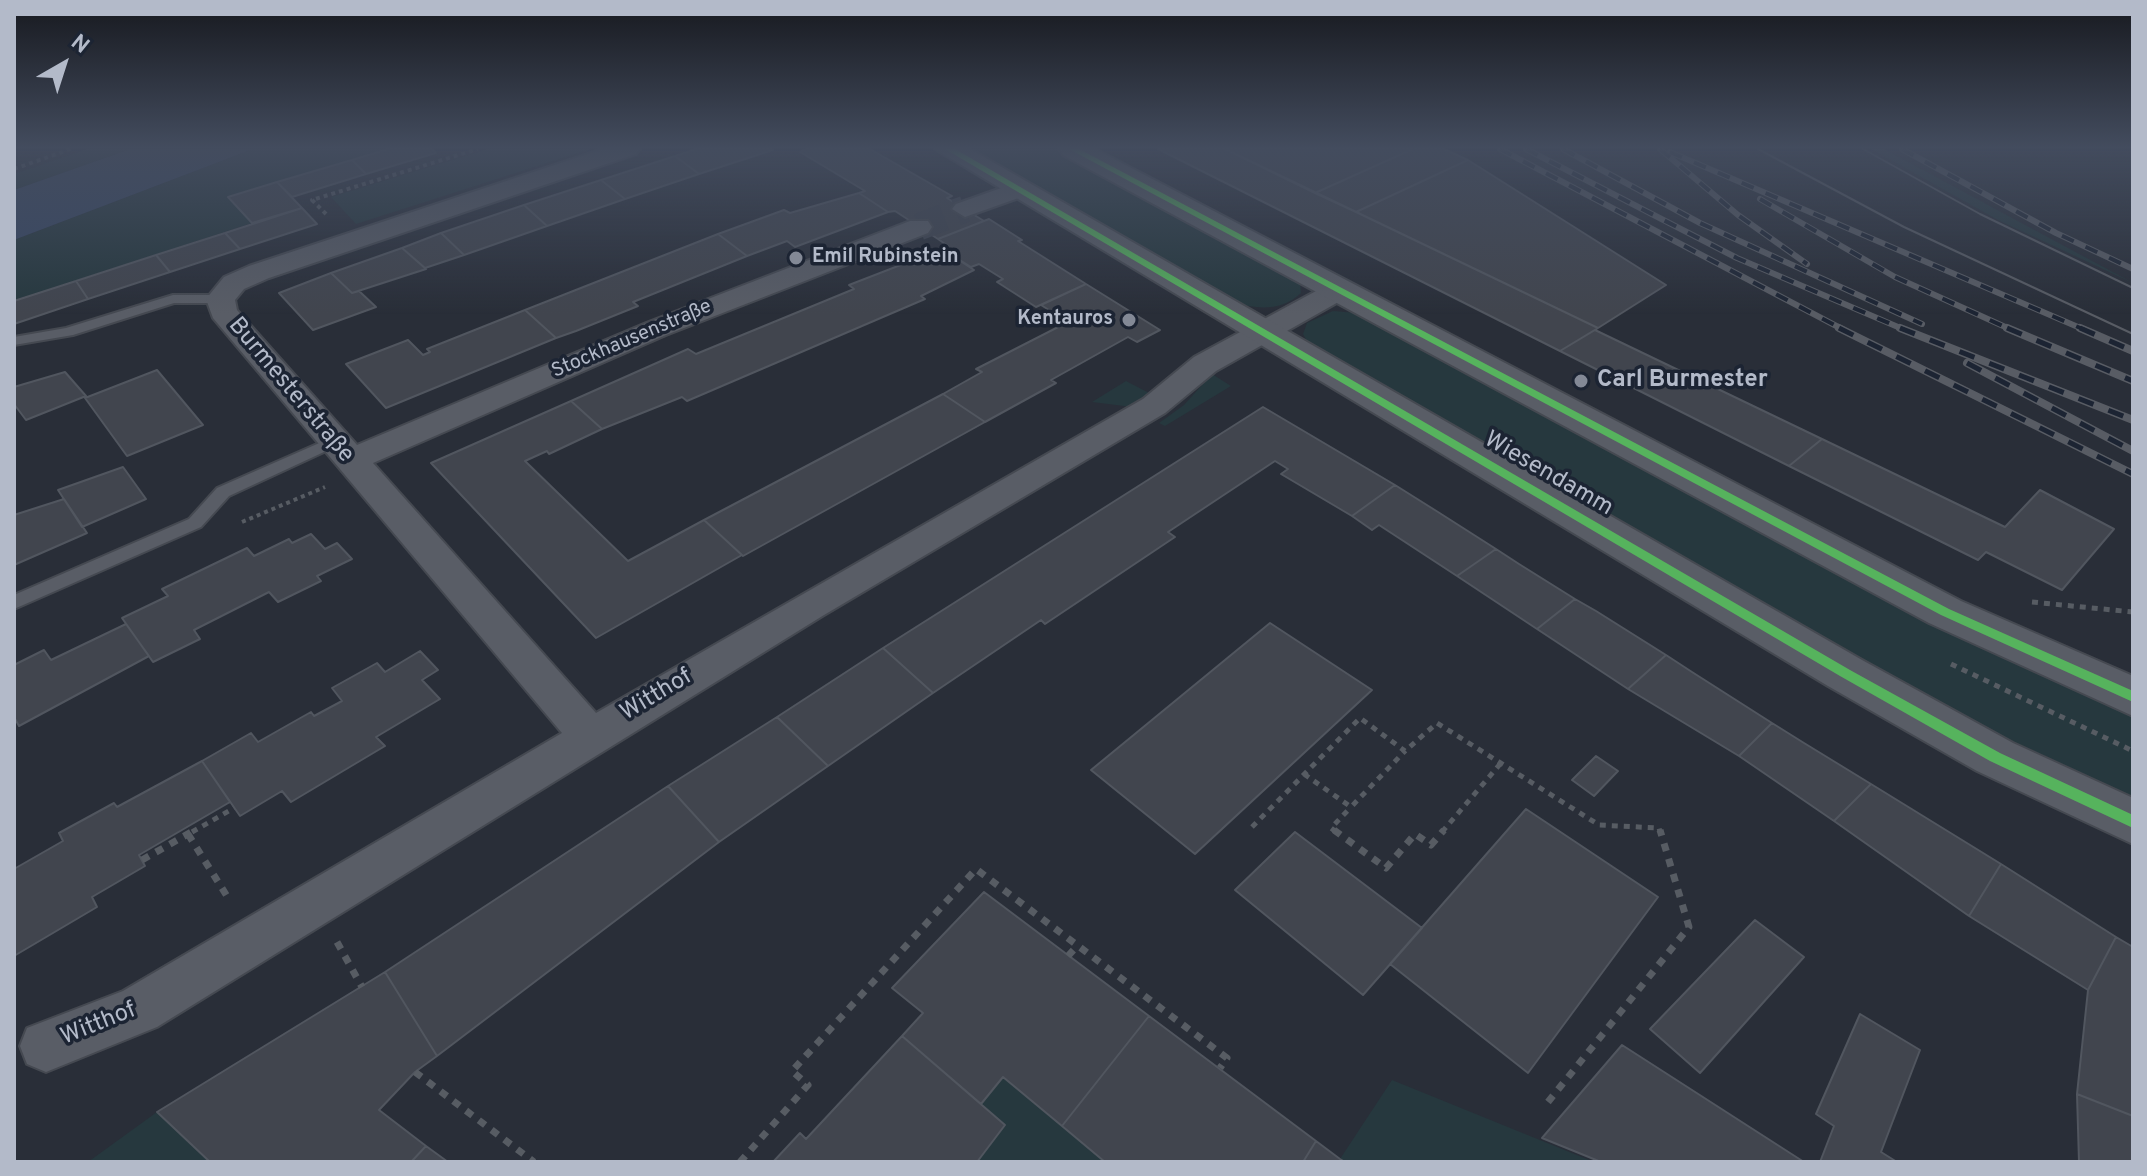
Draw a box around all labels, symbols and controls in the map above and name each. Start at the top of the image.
north arrow [24,24,104,104]
text: N [65,29,94,60]
place label: Emil Rubinstein [812,246,959,270]
marker: Emil Rubinstein [787,249,805,267]
street label: Stockhausenstraße [548,295,716,385]
place label: Kentauros [1017,308,1113,332]
marker: Kentauros [1120,311,1138,329]
street label: Burmesterstraße [221,312,359,470]
place label: Carl Burmester [1597,367,1768,395]
marker: Carl Burmester [1572,372,1590,390]
street label: Wiesendamm [1478,426,1618,524]
street label: Witthof [616,663,698,729]
street label: Witthof [57,997,141,1053]

